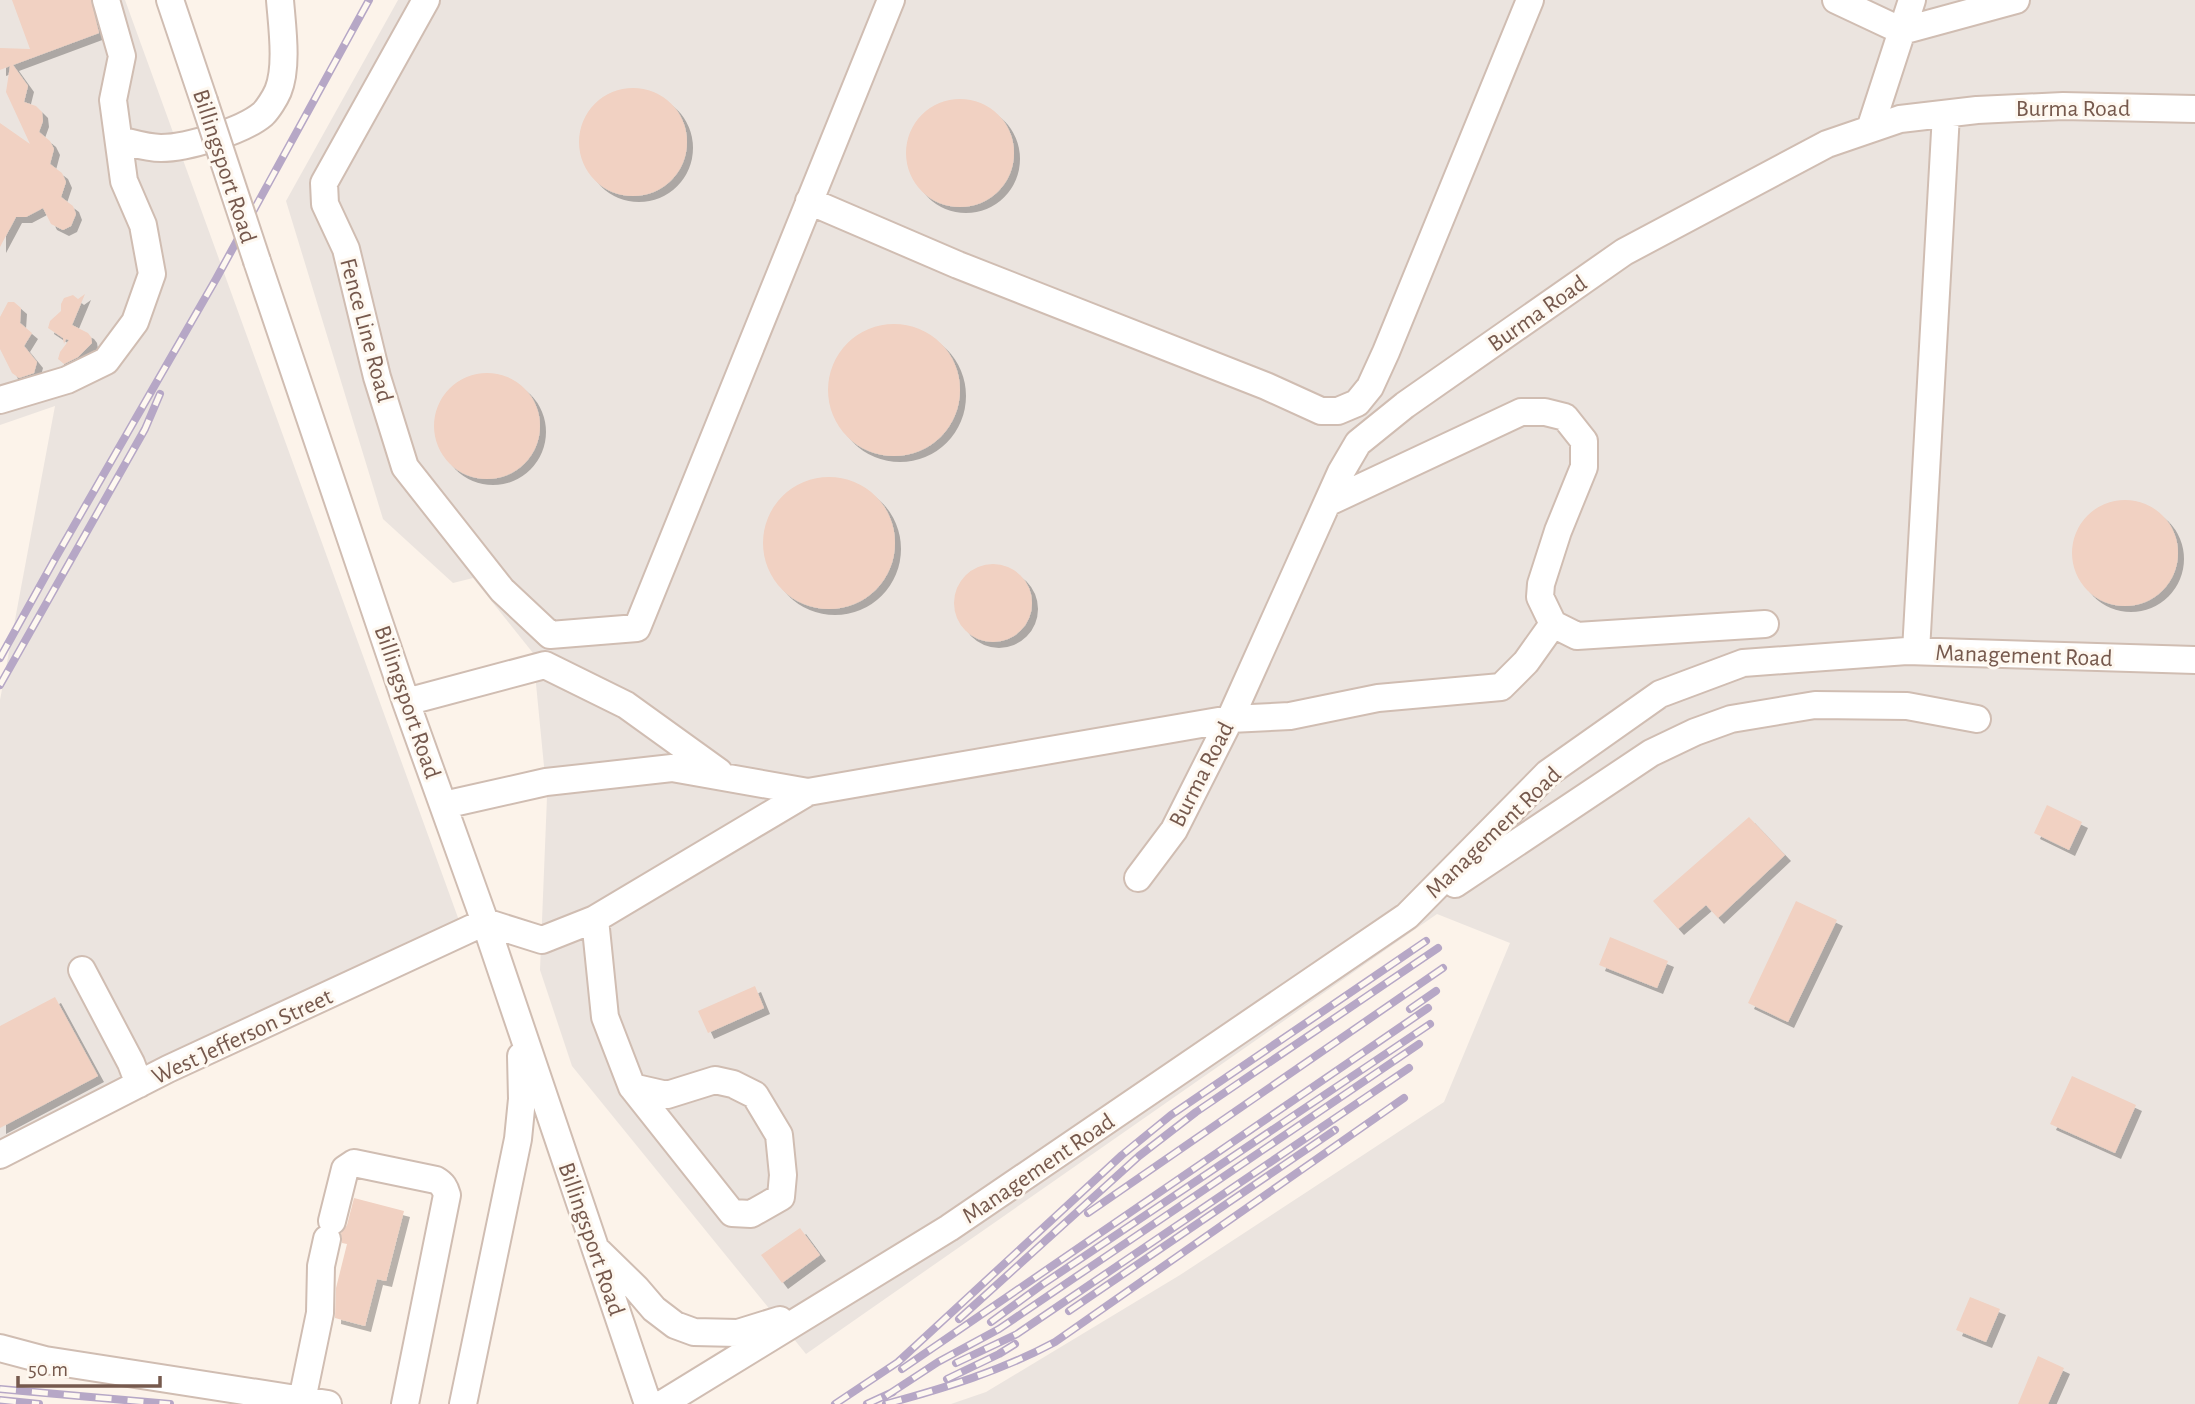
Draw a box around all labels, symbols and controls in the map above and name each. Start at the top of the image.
street label: Billingsport Road [188,86,260,246]
street label: Burma Road [2016,97,2130,121]
street label: Fence Line Road [335,256,397,405]
street label: Burma Road [1484,271,1591,357]
street label: Billingsport Road [370,623,444,782]
street label: Management Road [1935,641,2113,671]
street label: Burma Road [1165,718,1239,831]
street label: Management Road [1421,762,1566,903]
street label: West Jefferson Street [148,984,337,1089]
street label: Management Road [958,1109,1119,1228]
street label: Billingsport Road [554,1160,628,1319]
scale bar [18,1344,159,1388]
text: 50 m [28,1359,68,1380]

